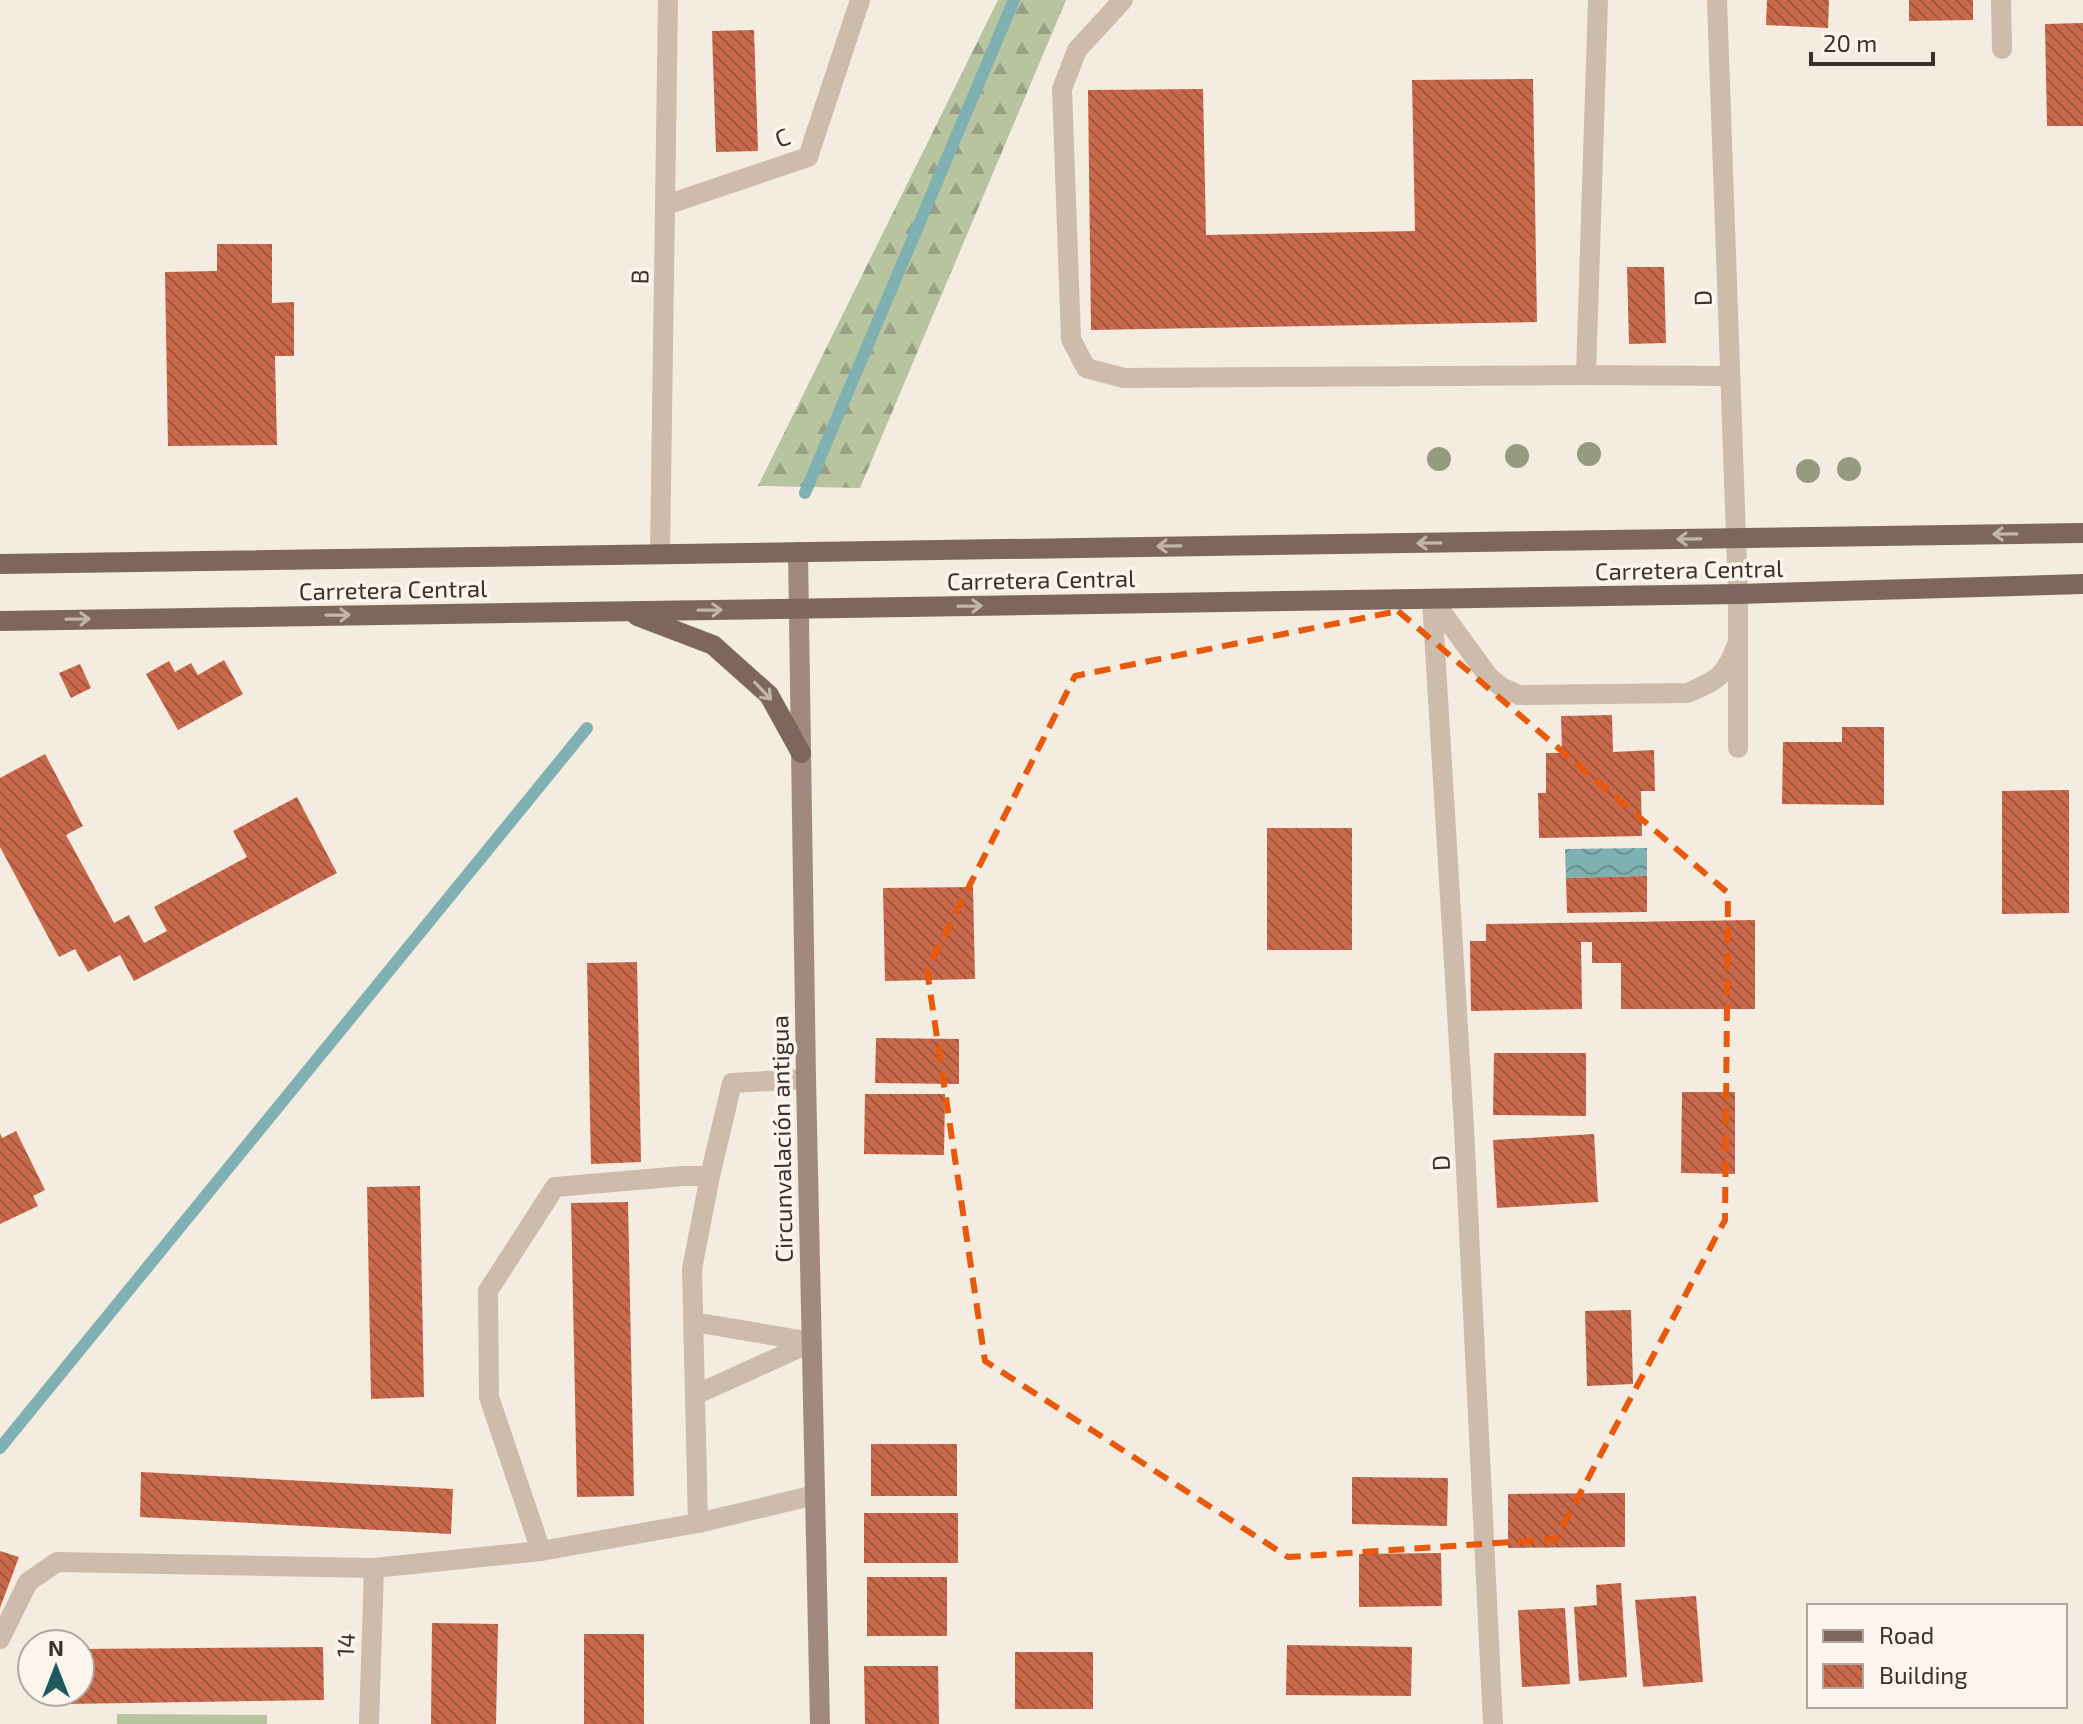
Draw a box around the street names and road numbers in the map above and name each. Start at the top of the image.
street label: C [770,121,794,153]
street label: B [624,269,654,285]
street label: D [1687,290,1717,306]
street label: Carretera Central [1595,553,1783,585]
street label: Carretera Central [947,563,1135,595]
street label: Carretera Central [299,573,487,605]
street label: Circunvalación antigua [764,1015,798,1263]
street label: D [1425,1154,1455,1172]
street label: 14 [330,1632,360,1658]

